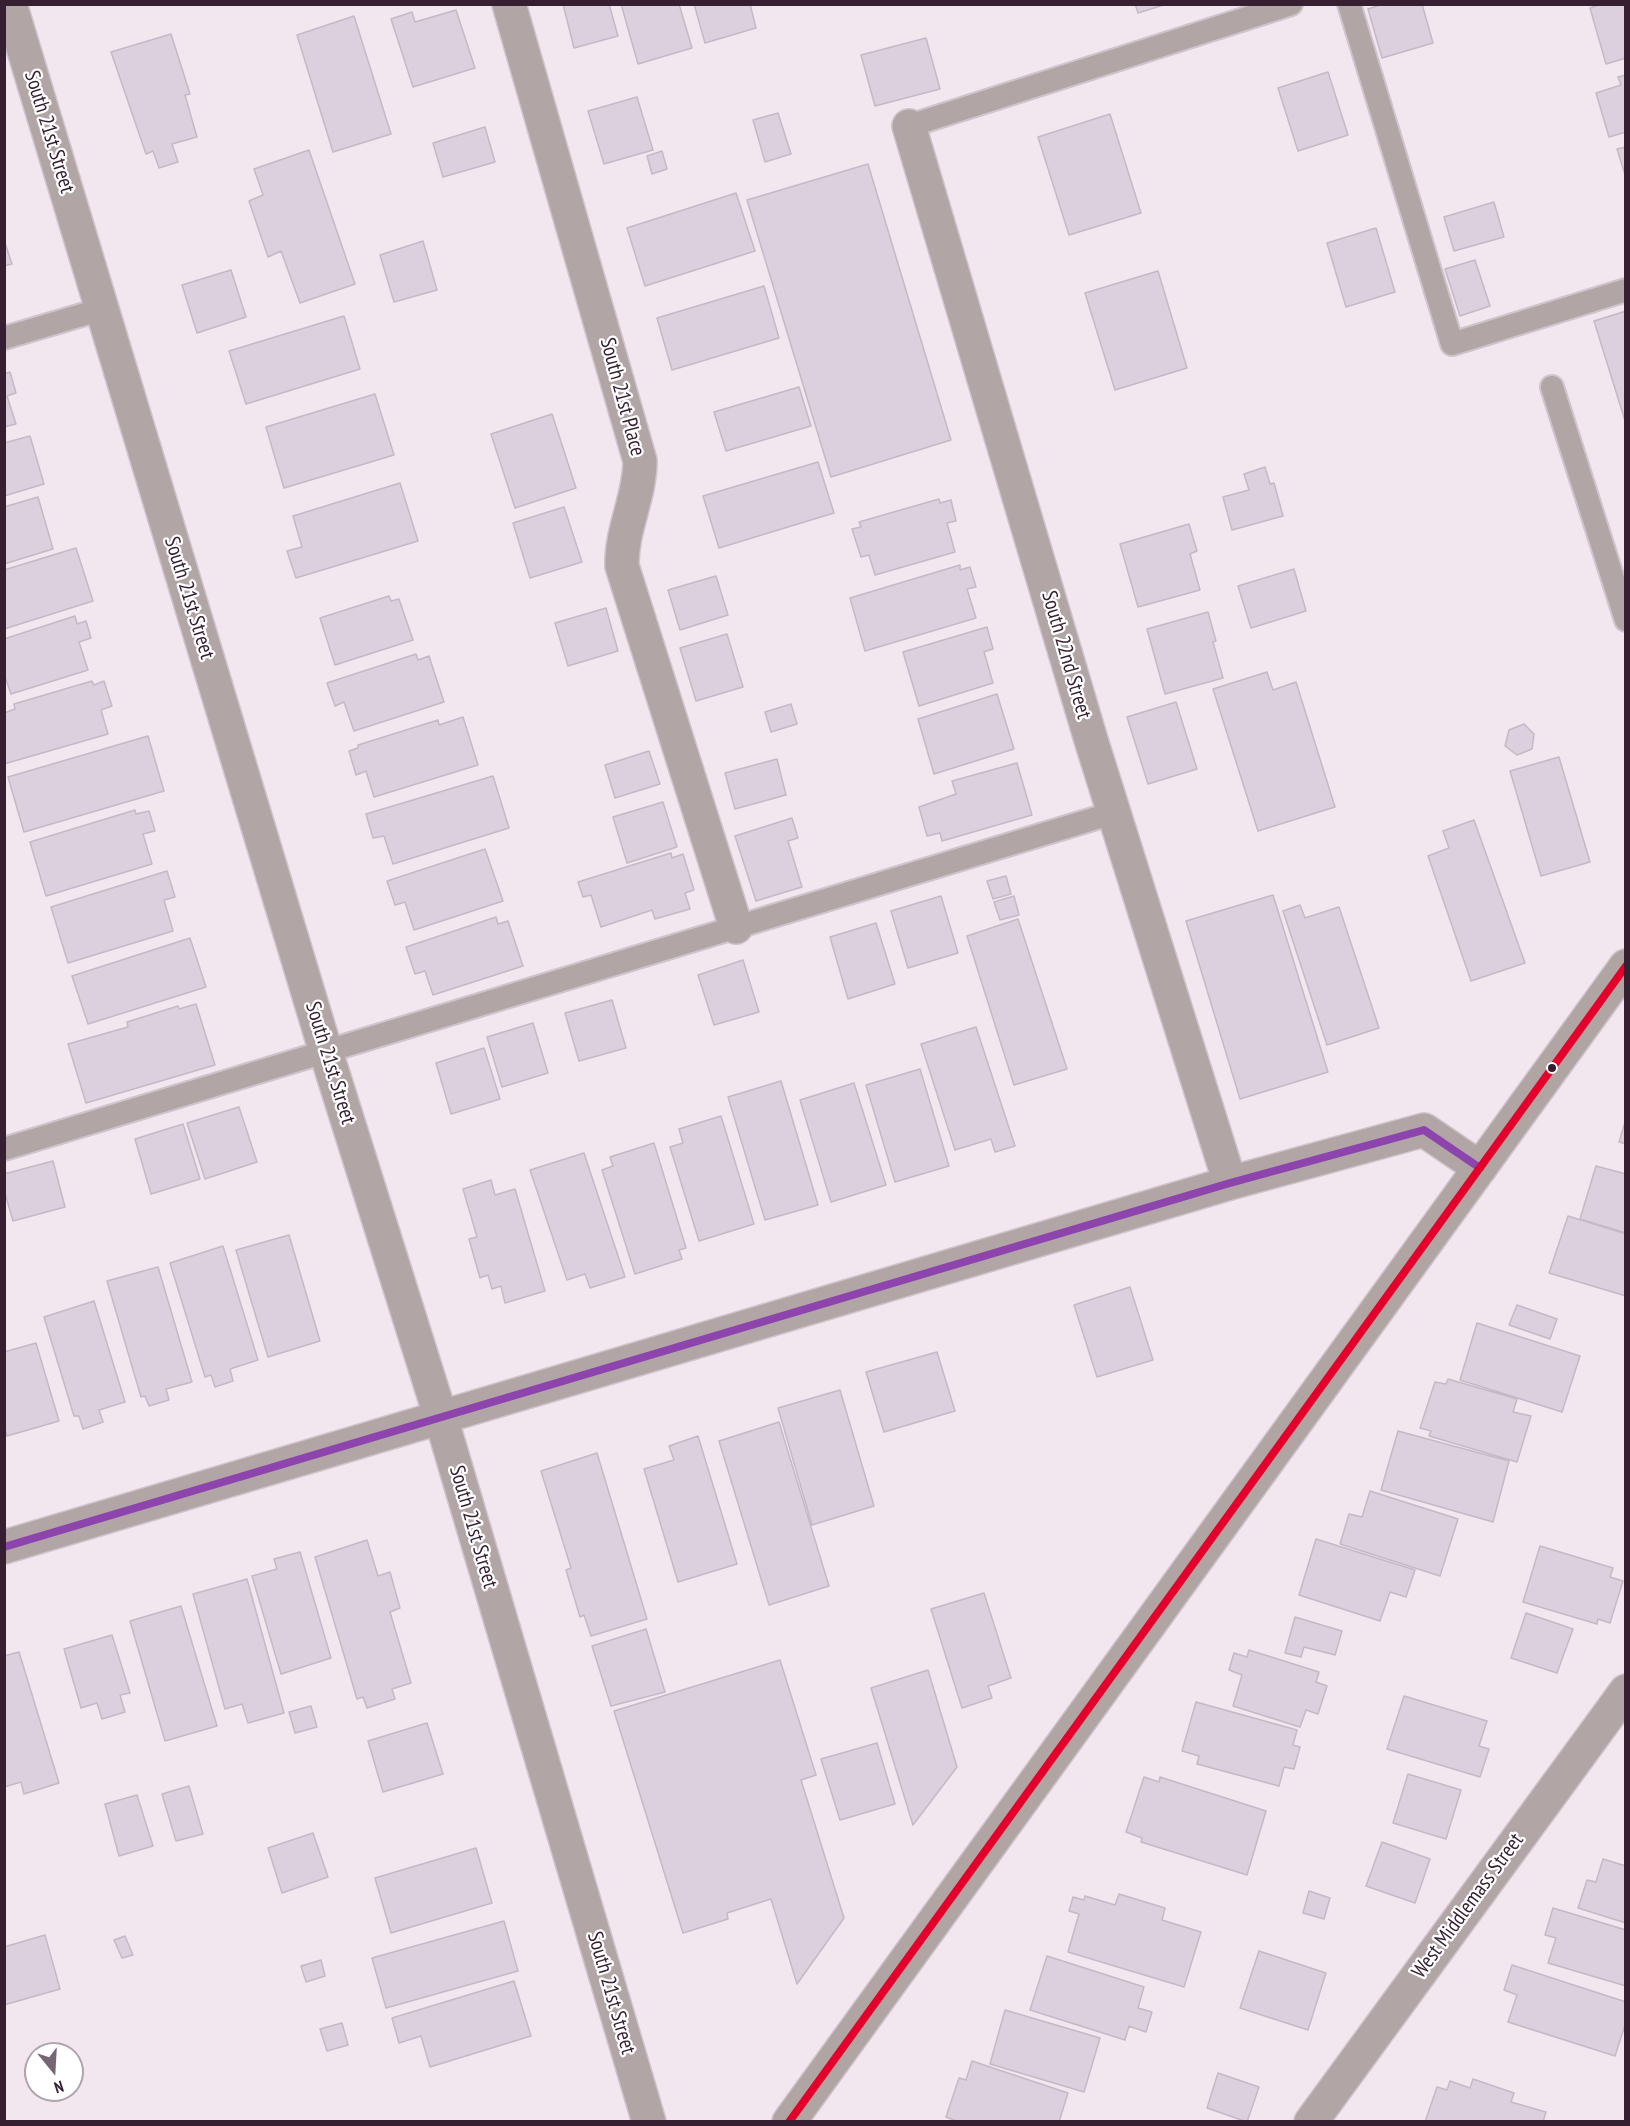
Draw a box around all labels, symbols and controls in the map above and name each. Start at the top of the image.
street label: South 21st Street [18,68,80,196]
street label: South 21st Place [594,335,650,459]
street label: South 21st Street [158,534,220,662]
street label: South 22nd Street [1036,588,1096,722]
street label: South 21st Street [299,999,361,1127]
unlabelled marker [1546,1062,1558,1074]
street label: South 21st Street [443,1463,503,1591]
street label: West Middlemass Street [1407,1829,1529,1983]
street label: South 21st Street [581,1929,641,2057]
north arrow [24,2042,84,2102]
text: N [52,2076,66,2098]

